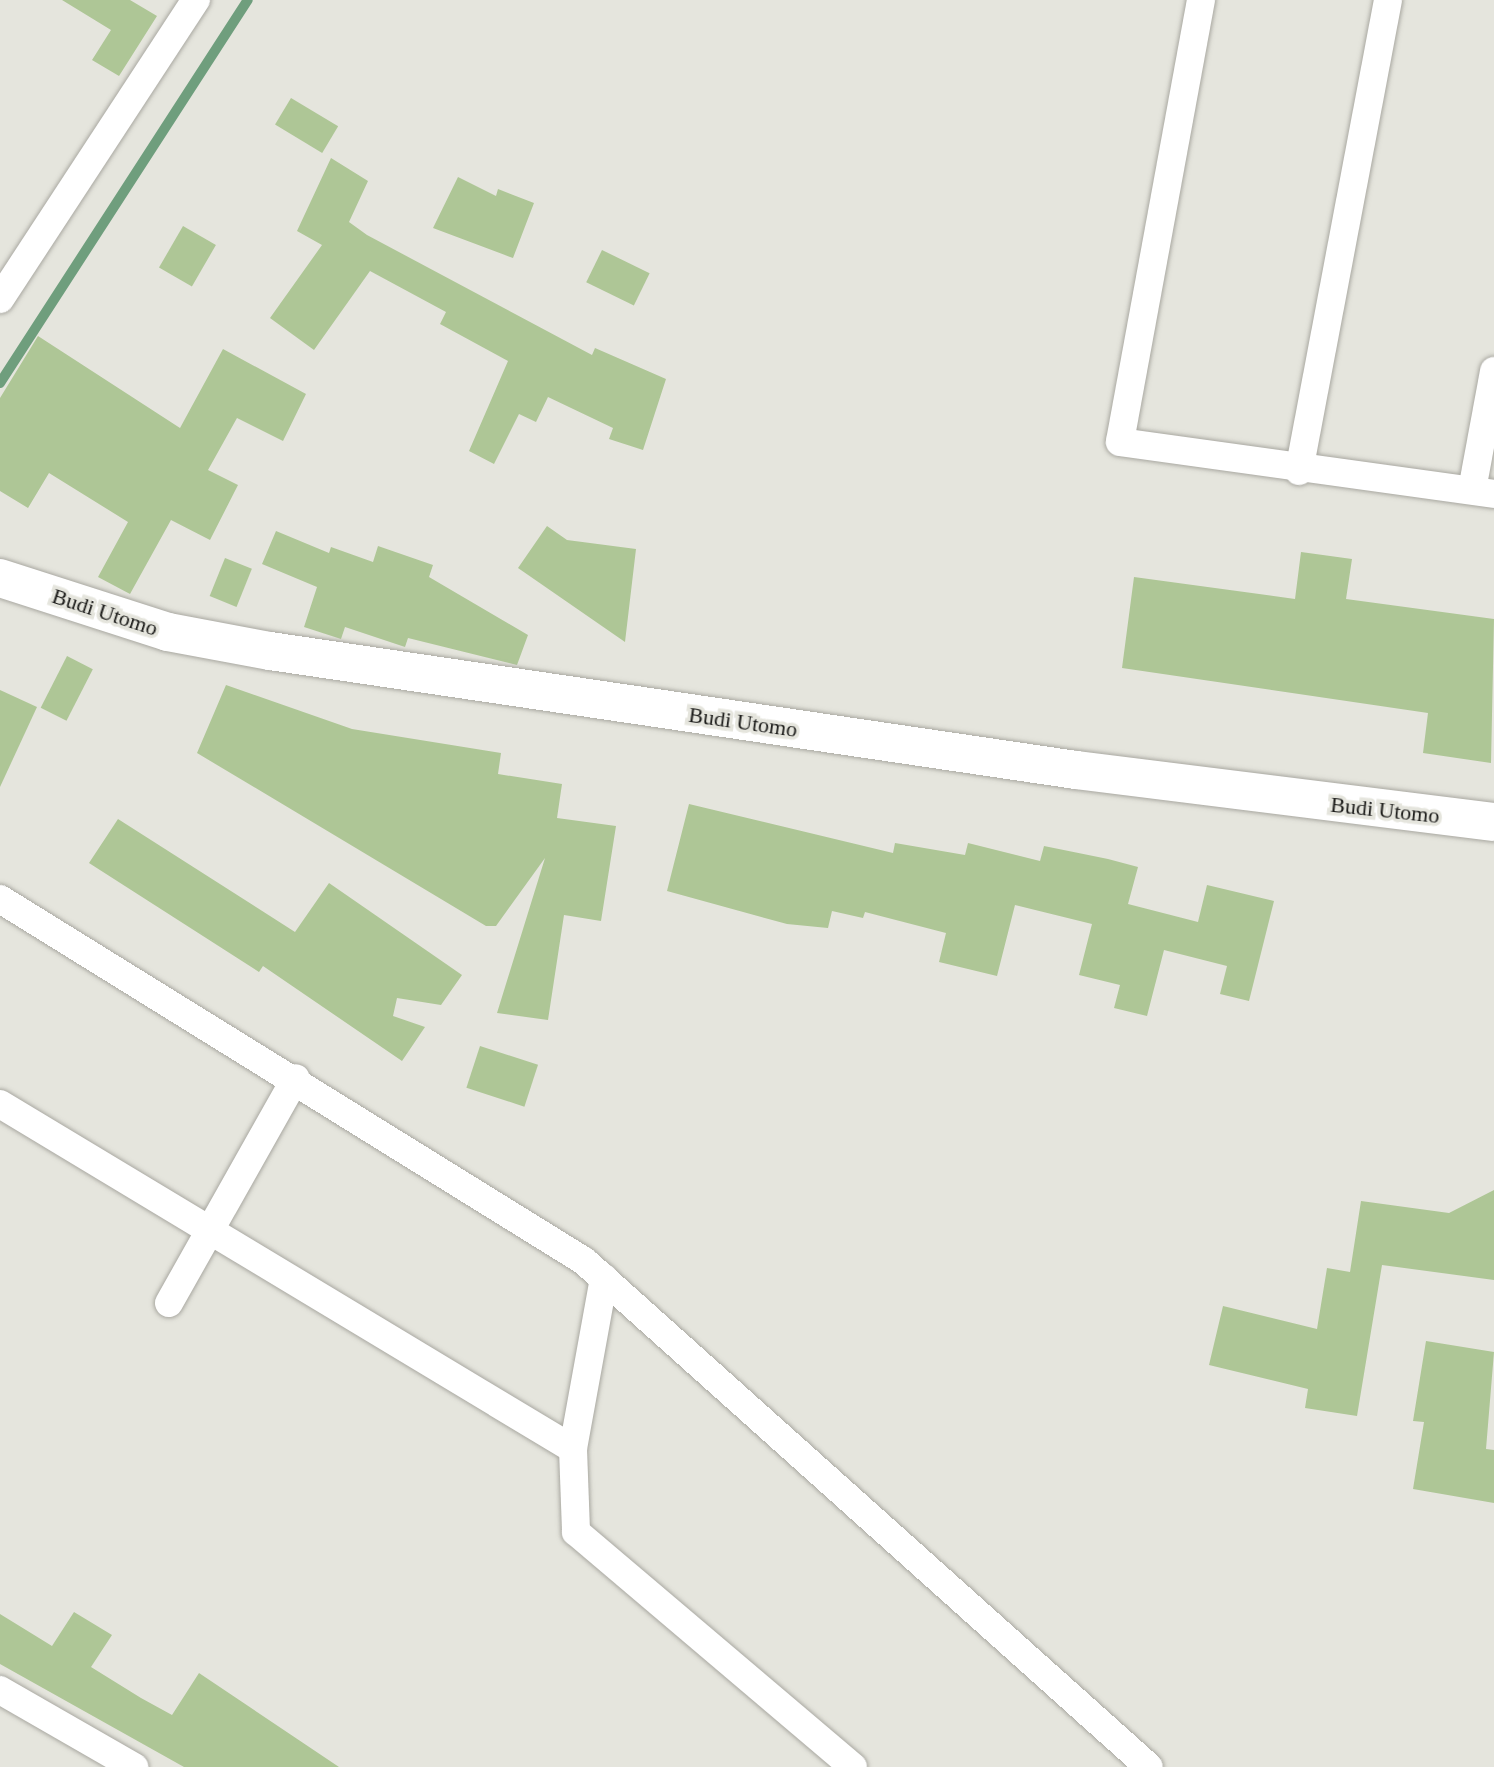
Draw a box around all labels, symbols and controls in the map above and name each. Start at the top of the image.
street label: Budi Utomo [49,583,161,641]
street label: Budi Utomo [687,701,799,743]
street label: Budi Utomo [1329,791,1441,829]

